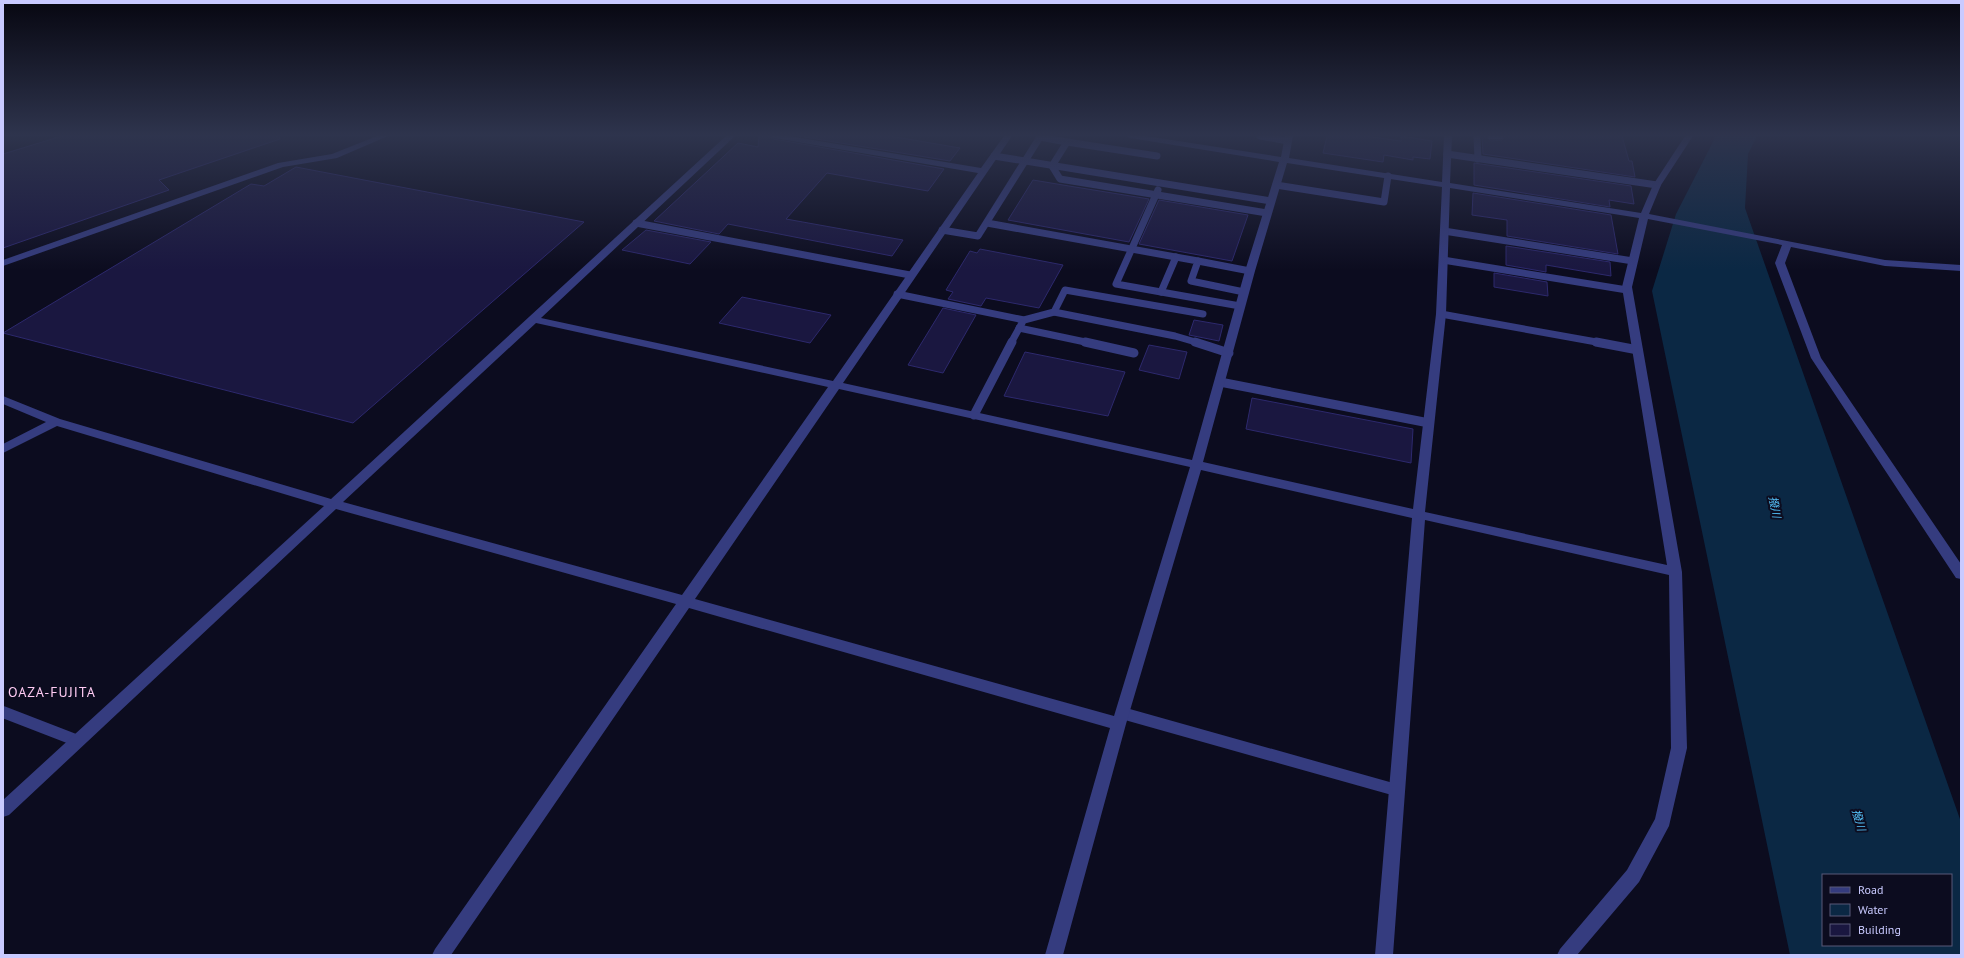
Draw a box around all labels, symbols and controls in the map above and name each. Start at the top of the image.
water label: 撥川 [1766,495,1784,520]
district label: OAZA-FUJITA [8,683,96,701]
water label: 撥川 [1849,808,1869,833]
legend [1822,874,1952,946]
text: Road [1858,882,1883,897]
text: Water [1858,902,1888,917]
text: Building [1858,922,1901,937]

